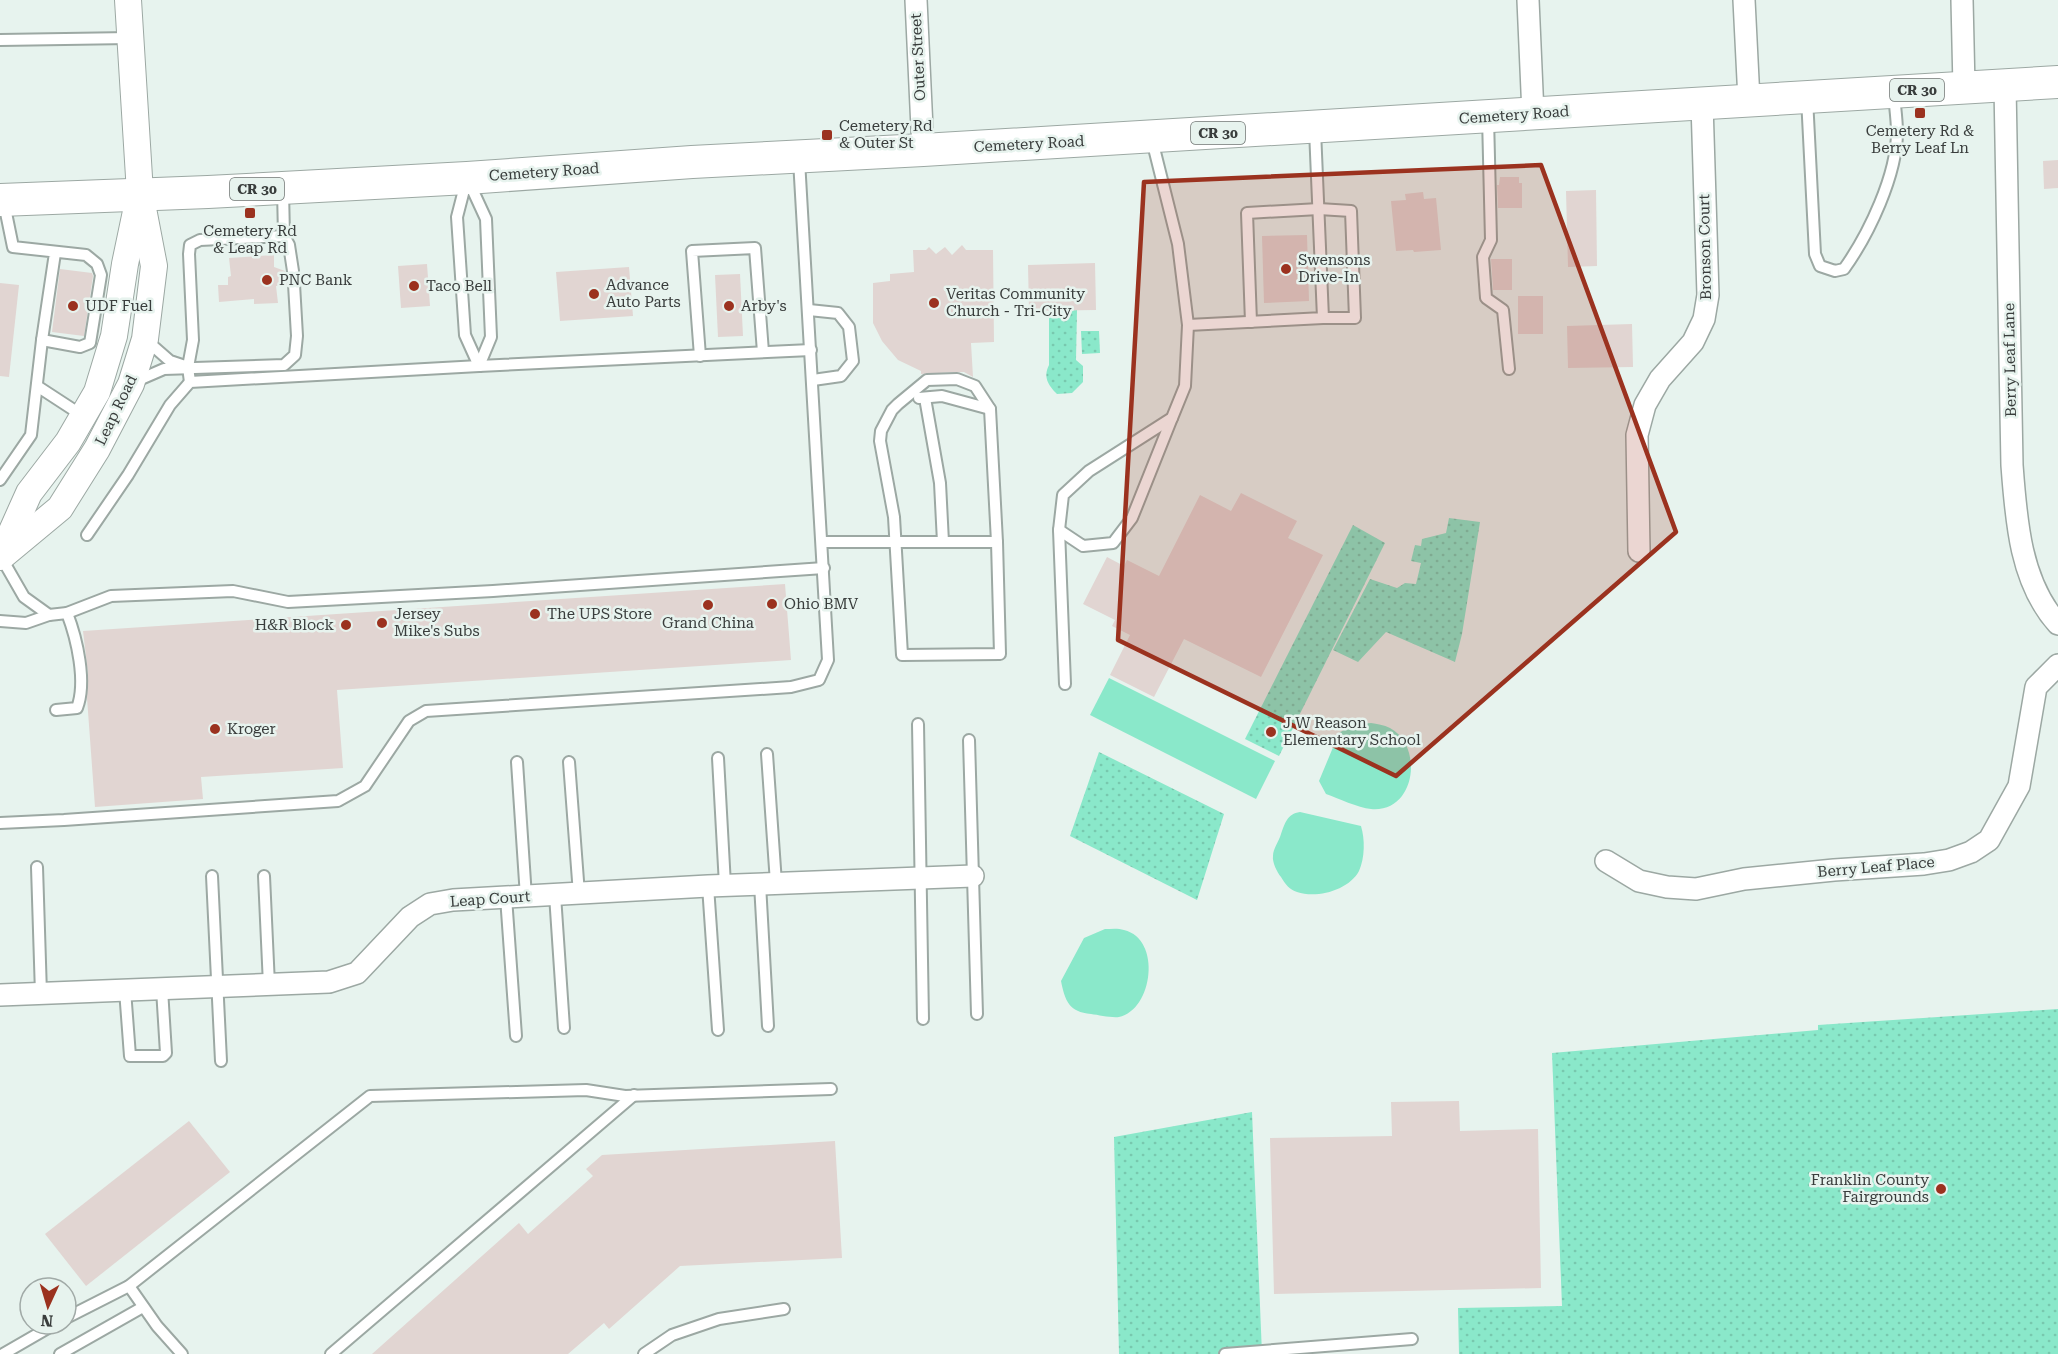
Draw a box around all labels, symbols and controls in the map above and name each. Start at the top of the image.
street label: Outer Street [907,12,929,101]
road number: CR 30 [1890,79,1944,101]
street label: Cemetery Road [1458,102,1570,128]
marker: Cemetery Rd & Berry Leaf Ln [1913,106,1927,120]
place label: Cemetery Rd & Outer St [839,117,933,152]
road number: CR 30 [1191,122,1245,144]
place label: Cemetery Rd & Berry Leaf Ln [1866,122,1974,157]
marker: Cemetery Rd & Outer St [820,128,834,142]
street label: Cemetery Road [973,132,1085,156]
street label: Cemetery Road [488,159,600,185]
road number: CR 30 [230,178,284,200]
street label: Bronson Court [1695,193,1715,300]
marker: Cemetery Rd & Leap Rd [243,206,257,220]
place label: Cemetery Rd & Leap Rd [203,222,297,257]
place label: Swensons Drive-In [1298,251,1370,286]
marker: Swensons Drive-In [1279,262,1293,276]
place label: PNC Bank [279,271,353,289]
marker: PNC Bank [260,273,274,287]
place label: Advance Auto Parts [606,276,681,311]
place label: Taco Bell [426,277,492,295]
marker: Taco Bell [407,279,421,293]
place label: Veritas Community Church - Tri-City [946,285,1085,320]
marker: Advance Auto Parts [587,287,601,301]
marker: Veritas Community Church - Tri-City [927,296,941,310]
place label: UDF Fuel [85,297,153,315]
place label: Arby's [741,297,787,315]
marker: UDF Fuel [66,299,80,313]
marker: Arby's [722,299,736,313]
street label: Berry Leaf Lane [2000,303,2020,417]
street label: Leap Road [91,372,141,448]
place label: Ohio BMV [784,595,859,613]
marker: Ohio BMV [765,597,779,611]
marker: Grand China [701,598,715,612]
place label: Jersey Mike's Subs [394,605,480,640]
place label: The UPS Store [547,605,652,623]
marker: The UPS Store [528,607,542,621]
place label: Grand China [662,614,754,632]
place label: H&R Block [255,616,334,634]
marker: Jersey Mike's Subs [375,616,389,630]
marker: H&R Block [339,618,353,632]
place label: J W Reason Elementary School [1283,714,1421,749]
place label: Kroger [227,720,276,738]
marker: Kroger [208,722,222,736]
marker: J W Reason Elementary School [1264,725,1278,739]
street label: Berry Leaf Place [1817,853,1935,881]
street label: Leap Court [449,887,531,911]
place label: Franklin County Fairgrounds [1811,1171,1929,1206]
marker: Franklin County Fairgrounds [1934,1182,1948,1196]
north arrow [18,1276,78,1336]
text: N [40,1311,54,1330]

